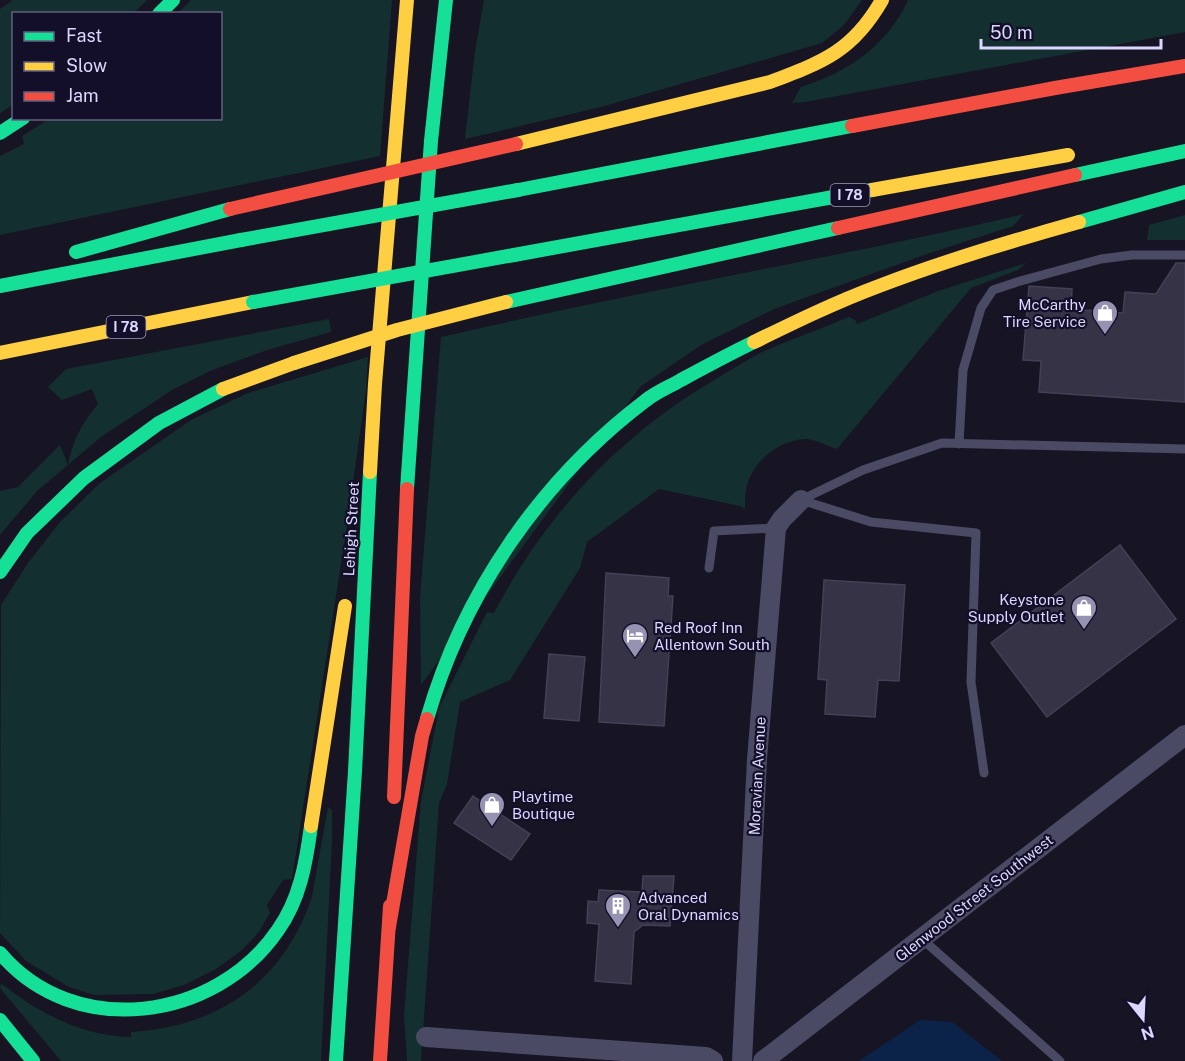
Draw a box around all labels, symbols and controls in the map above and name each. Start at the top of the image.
legend [12,12,222,120]
scale bar [981,12,1161,50]
text: 50 m [990,22,1033,43]
text: Fast [66,25,102,46]
text: Slow [66,55,107,76]
text: Jam [66,85,99,106]
road number: I 78 [830,184,870,206]
place label: McCarthy Tire Service [1003,296,1086,330]
shop icon: McCarthy Tire Service [1090,298,1120,336]
road number: I 78 [106,316,146,338]
street label: Lehigh Street [340,481,362,577]
place label: Keystone Supply Outlet [968,591,1064,625]
shop icon: Keystone Supply Outlet [1069,593,1099,631]
place label: Red Roof Inn Allentown South [654,619,770,653]
hotel icon: Red Roof Inn Allentown South [620,621,650,659]
street label: Moravian Avenue [745,716,769,836]
place label: Playtime Boutique [512,788,575,822]
shop icon: Playtime Boutique [477,790,507,828]
street label: Glenwood Street Southwest [892,831,1056,965]
place label: Advanced Oral Dynamics [638,889,739,923]
building icon: Advanced Oral Dynamics [603,891,633,929]
north arrow [1113,989,1173,1049]
text: N [1139,1022,1156,1044]

